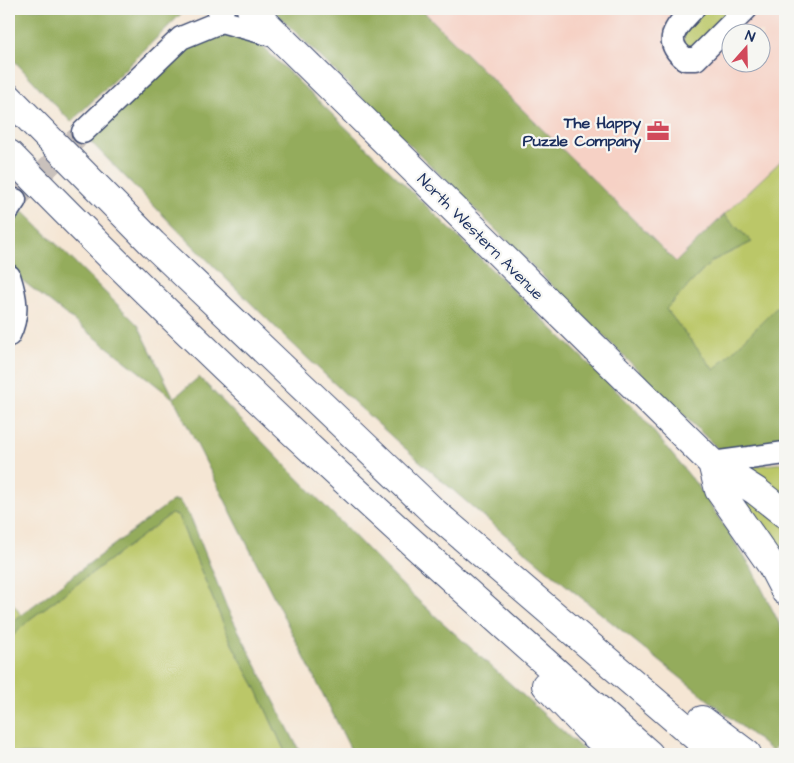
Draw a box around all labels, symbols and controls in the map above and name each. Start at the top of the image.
north arrow [722,22,772,72]
text: N [743,26,758,48]
place label: The Happy Puzzle Company [523,112,641,153]
office icon: The Happy Puzzle Company [645,118,671,144]
street label: North Western Avenue [412,169,549,305]

